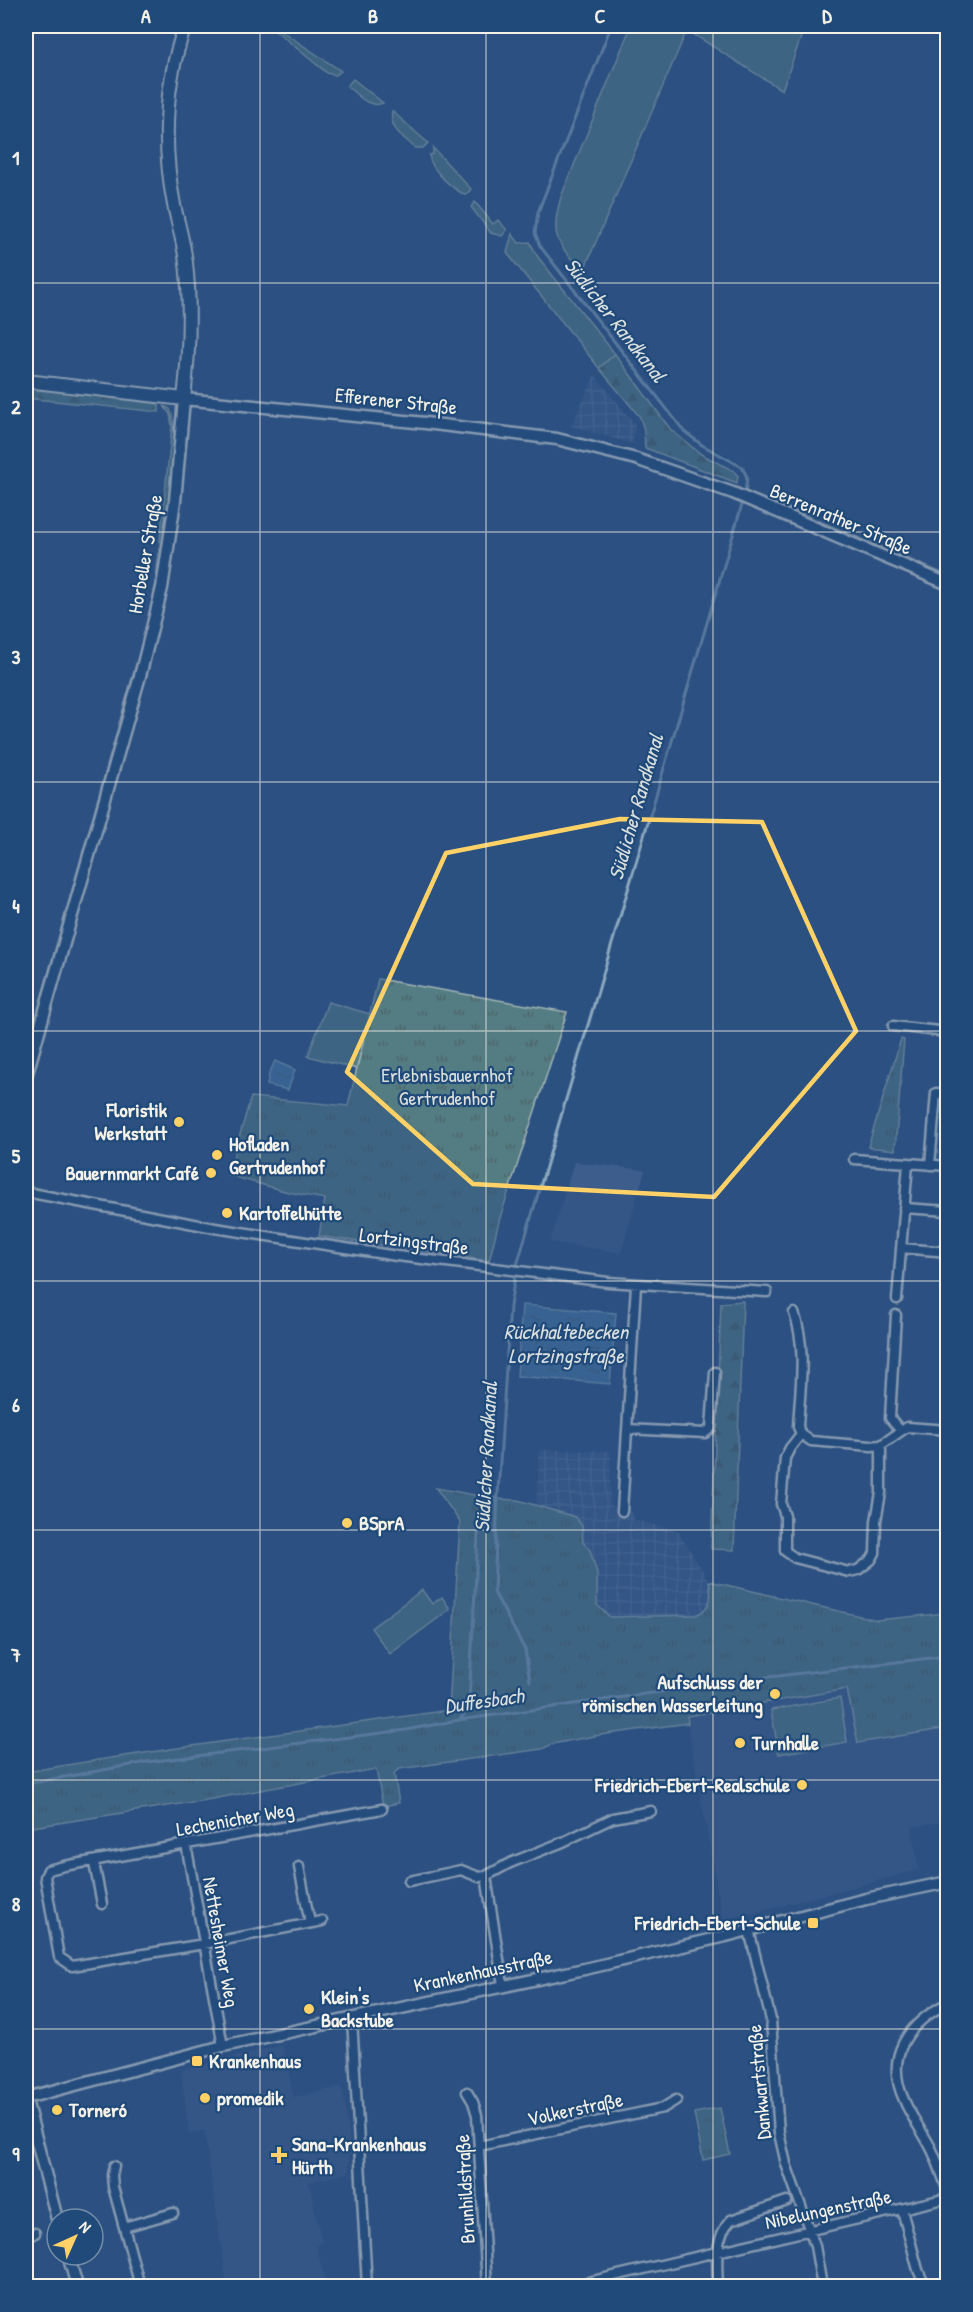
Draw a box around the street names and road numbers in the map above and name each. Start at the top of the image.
street label: Efferener Straße [334,381,458,420]
street label: Berrenrather Straße [766,476,916,561]
street label: Horbeller Straße [121,492,168,616]
street label: Lortzingstraße [358,1220,470,1261]
street label: Lechenicher Weg [174,1795,296,1842]
street label: Nettesheimer Weg [197,1875,246,2009]
street label: Krankenhausstraße [411,1943,555,1998]
street label: Dankwartstraße [740,2024,777,2141]
street label: Volkerstraße [525,2085,625,2132]
street label: Brunhildstraße [448,2134,481,2244]
street label: Nibelungenstraße [762,2182,893,2235]

